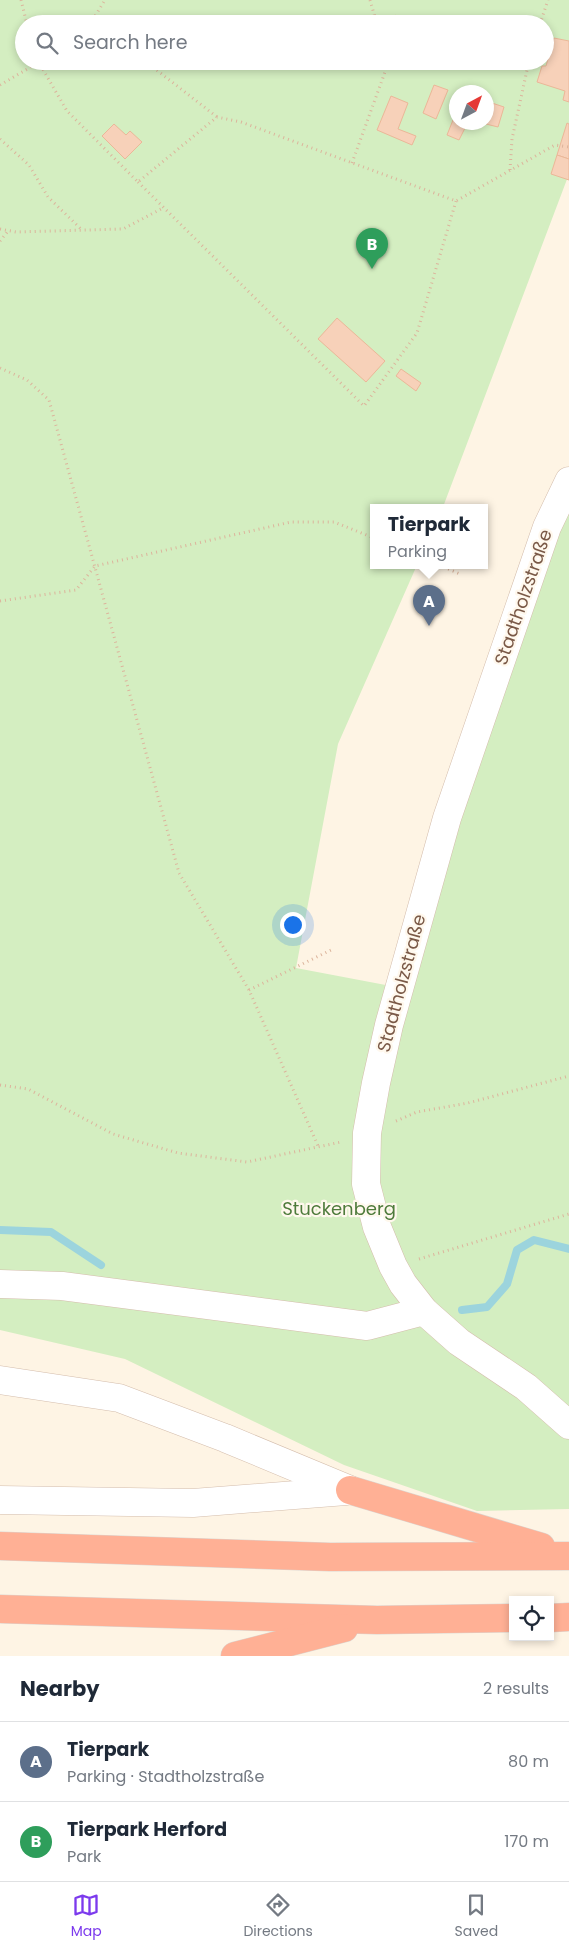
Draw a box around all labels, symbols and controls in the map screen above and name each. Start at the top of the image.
search box [15,15,554,70]
icon: search [33,29,61,57]
text: Search here [73,29,187,56]
north arrow [449,85,494,130]
pin: B [356,228,388,269]
popup [370,504,488,569]
text: Tierpark [388,511,470,538]
street label: Stadtholzstraße [488,526,558,668]
text: Parking [388,540,447,563]
pin: A [413,585,445,626]
street label: Stadtholzstraße [371,911,431,1055]
your location [280,912,306,938]
park label: Stuckenberg [282,1196,396,1221]
map controls [509,1596,554,1641]
button: locate [509,1596,554,1641]
text: Nearby [20,1674,100,1703]
text: 2 results [483,1677,549,1700]
text: Tierpark [67,1736,149,1763]
text: A [30,1750,42,1773]
text: 80 m [508,1750,549,1773]
text: Parking · Stadtholzstraße [67,1765,264,1788]
text: Tierpark Herford [67,1816,227,1843]
text: B [31,1830,41,1853]
text: 170 m [504,1830,549,1853]
text: Park [67,1845,101,1868]
tab: Map [71,1891,102,1942]
tab: Directions [243,1891,313,1942]
tab: Saved [454,1891,498,1942]

